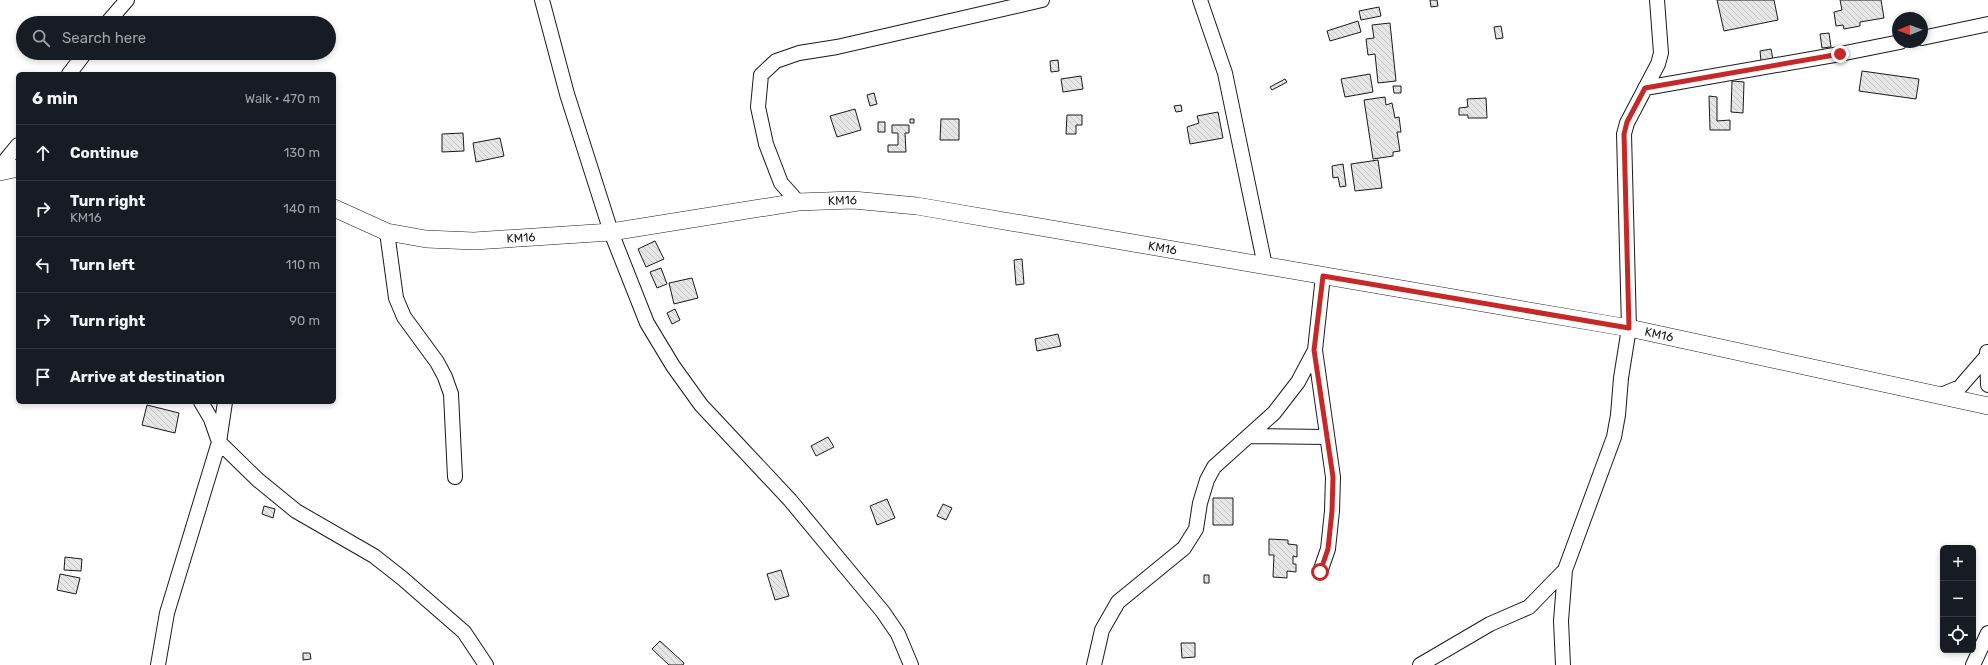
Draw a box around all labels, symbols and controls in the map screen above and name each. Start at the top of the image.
north arrow [1892,12,1928,48]
search box [16,16,336,60]
icon: search [30,27,52,49]
text: Search here [62,29,146,47]
route end [1831,45,1849,63]
text: 6 min [32,88,78,108]
text: Walk · 470 m [245,91,320,106]
icon: ahead [32,142,54,164]
text: Continue [70,144,139,162]
text: 130 m [284,145,320,160]
text: Turn right [70,192,145,210]
street label: KM16 [828,193,858,208]
icon: right [32,198,54,220]
text: 140 m [283,201,320,216]
text: KM16 [70,210,102,225]
street label: KM16 [506,230,536,246]
street label: KM16 [1147,239,1178,257]
icon: left [32,254,54,276]
text: Turn left [70,256,135,274]
text: 110 m [286,257,320,272]
icon: right [32,310,54,332]
text: Turn right [70,312,145,330]
text: 90 m [289,313,320,328]
street label: KM16 [1643,325,1675,344]
icon: arrive [32,366,54,388]
text: Arrive at destination [70,368,225,386]
map controls [1940,545,1976,653]
button: + [1940,545,1976,581]
route start [1311,563,1329,581]
button: − [1940,581,1976,617]
button: locate [1940,617,1976,653]

